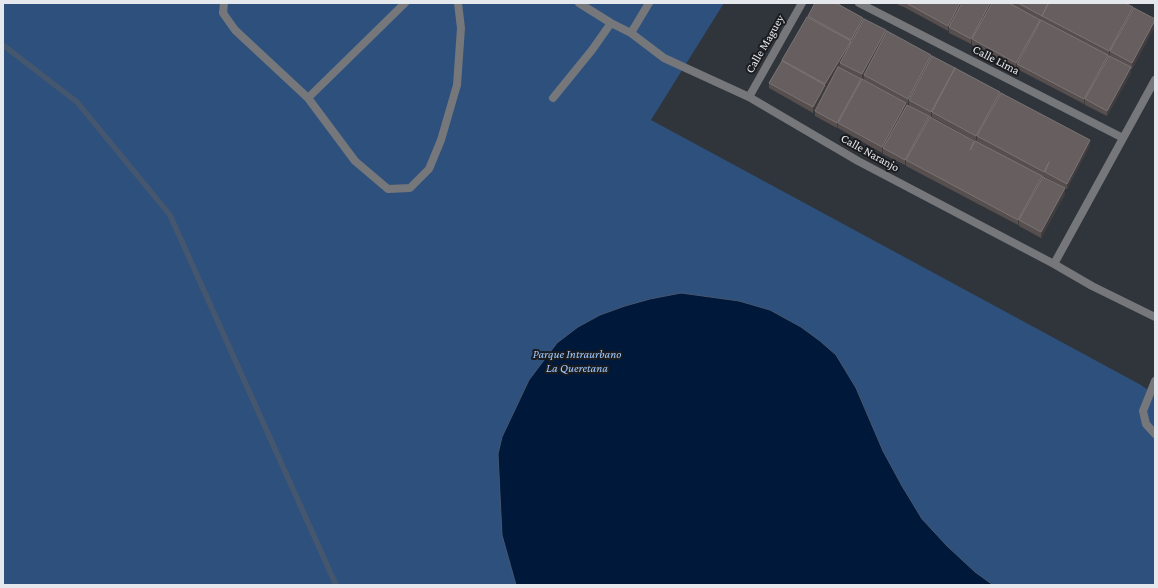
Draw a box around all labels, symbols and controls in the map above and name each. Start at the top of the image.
street label: Calle Maguey [743,12,787,76]
street label: Calle Lima [970,42,1022,78]
street label: Calle Naranjo [838,131,902,175]
park label: Parque Intraurbano La Queretana [533,347,621,375]

